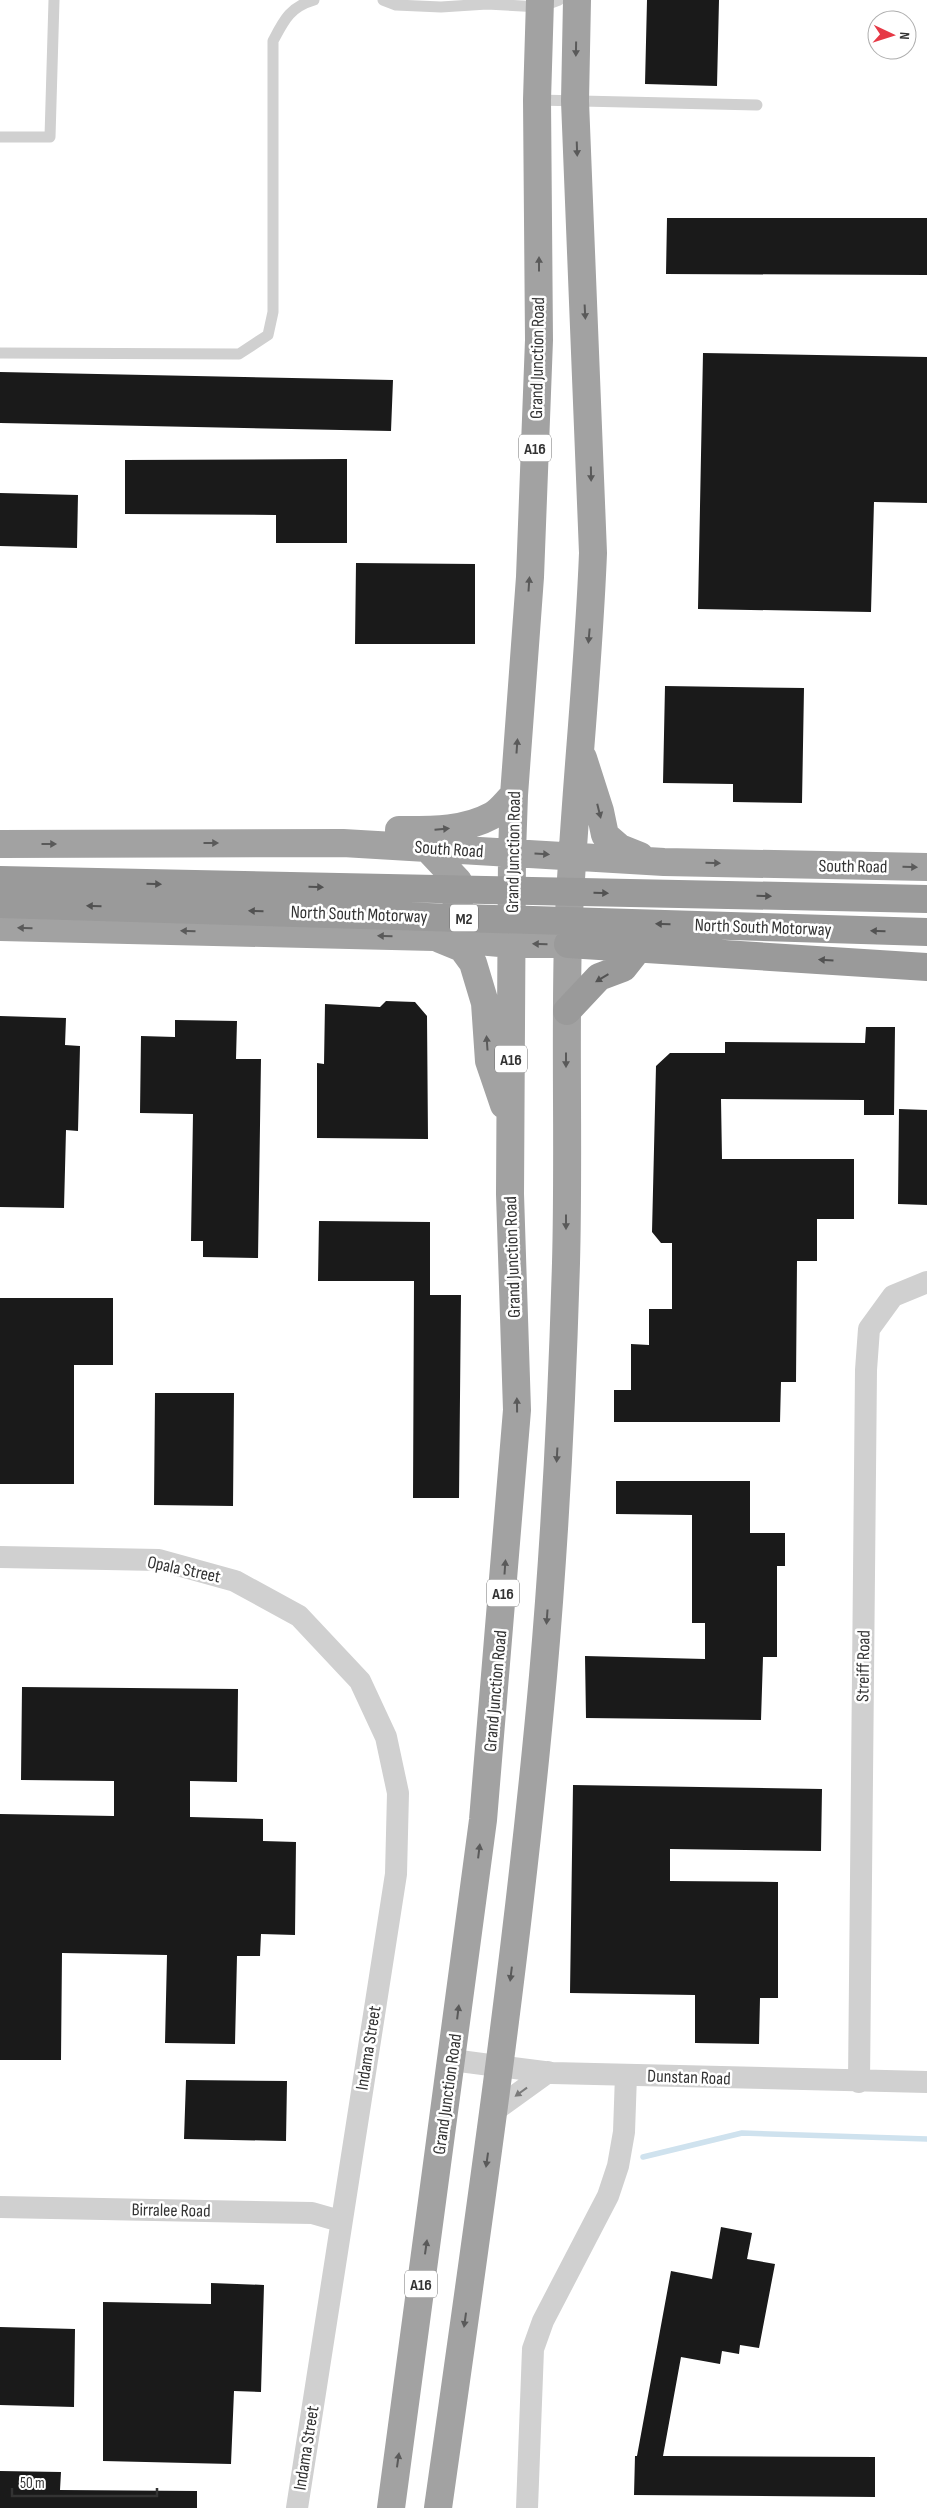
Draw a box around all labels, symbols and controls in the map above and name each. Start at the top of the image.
north arrow [867,10,917,60]
text: N [896,32,913,40]
one-way arrow [572,41,580,57]
one-way arrow [574,142,582,158]
one-way arrow [535,256,543,272]
street label: Grand Junction Road [526,297,549,419]
one-way arrow [581,304,589,320]
road number: A16 [519,434,551,462]
one-way arrow [588,466,596,482]
one-way arrow [526,576,534,592]
one-way arrow [585,629,593,645]
one-way arrow [514,738,522,754]
street label: Grand Junction Road [502,791,525,913]
one-way arrow [596,803,604,818]
one-way arrow [435,825,451,833]
street label: South Road [414,837,484,862]
one-way arrow [203,839,219,847]
one-way arrow [41,840,57,848]
one-way arrow [534,850,550,858]
street label: South Road [818,855,888,878]
one-way arrow [705,859,721,867]
one-way arrow [903,863,919,871]
one-way arrow [146,880,162,888]
one-way arrow [308,883,324,891]
one-way arrow [593,889,609,897]
one-way arrow [756,892,772,900]
one-way arrow [85,902,101,910]
street label: North South Motorway [290,902,428,927]
road number: M2 [450,904,478,931]
one-way arrow [248,907,264,915]
street label: North South Motorway [694,915,832,940]
one-way arrow [655,920,671,928]
one-way arrow [17,924,33,932]
one-way arrow [870,926,886,934]
one-way arrow [179,927,195,935]
one-way arrow [377,932,393,940]
one-way arrow [531,940,547,948]
one-way arrow [818,956,834,964]
one-way arrow [594,974,609,982]
one-way arrow [483,1035,491,1051]
road number: A16 [495,1046,527,1072]
one-way arrow [562,1052,570,1068]
street label: Grand Junction Road [500,1196,525,1318]
one-way arrow [562,1215,570,1231]
one-way arrow [513,1397,521,1413]
one-way arrow [552,1447,560,1463]
street label: Opala Street [145,1551,223,1588]
one-way arrow [502,1559,510,1575]
road number: A16 [487,1580,519,1606]
one-way arrow [543,1609,551,1625]
street label: Grand Junction Road [480,1629,511,1753]
street label: Streiff Road [852,1630,875,1702]
one-way arrow [475,1843,483,1859]
one-way arrow [507,1966,515,1982]
street label: Indama Street [351,2004,386,2092]
one-way arrow [454,2004,462,2020]
street label: Grand Junction Road [429,2032,466,2156]
street label: Dunstan Road [647,2066,731,2089]
one-way arrow [514,2087,528,2097]
one-way arrow [483,2152,491,2168]
street label: Birralee Road [131,2199,211,2222]
one-way arrow [423,2238,431,2254]
road number: A16 [405,2270,437,2298]
one-way arrow [460,2313,468,2329]
street label: Indama Street [289,2404,324,2492]
one-way arrow [394,2451,402,2467]
scale bar [12,2466,158,2498]
text: 50 m [20,2474,45,2493]

